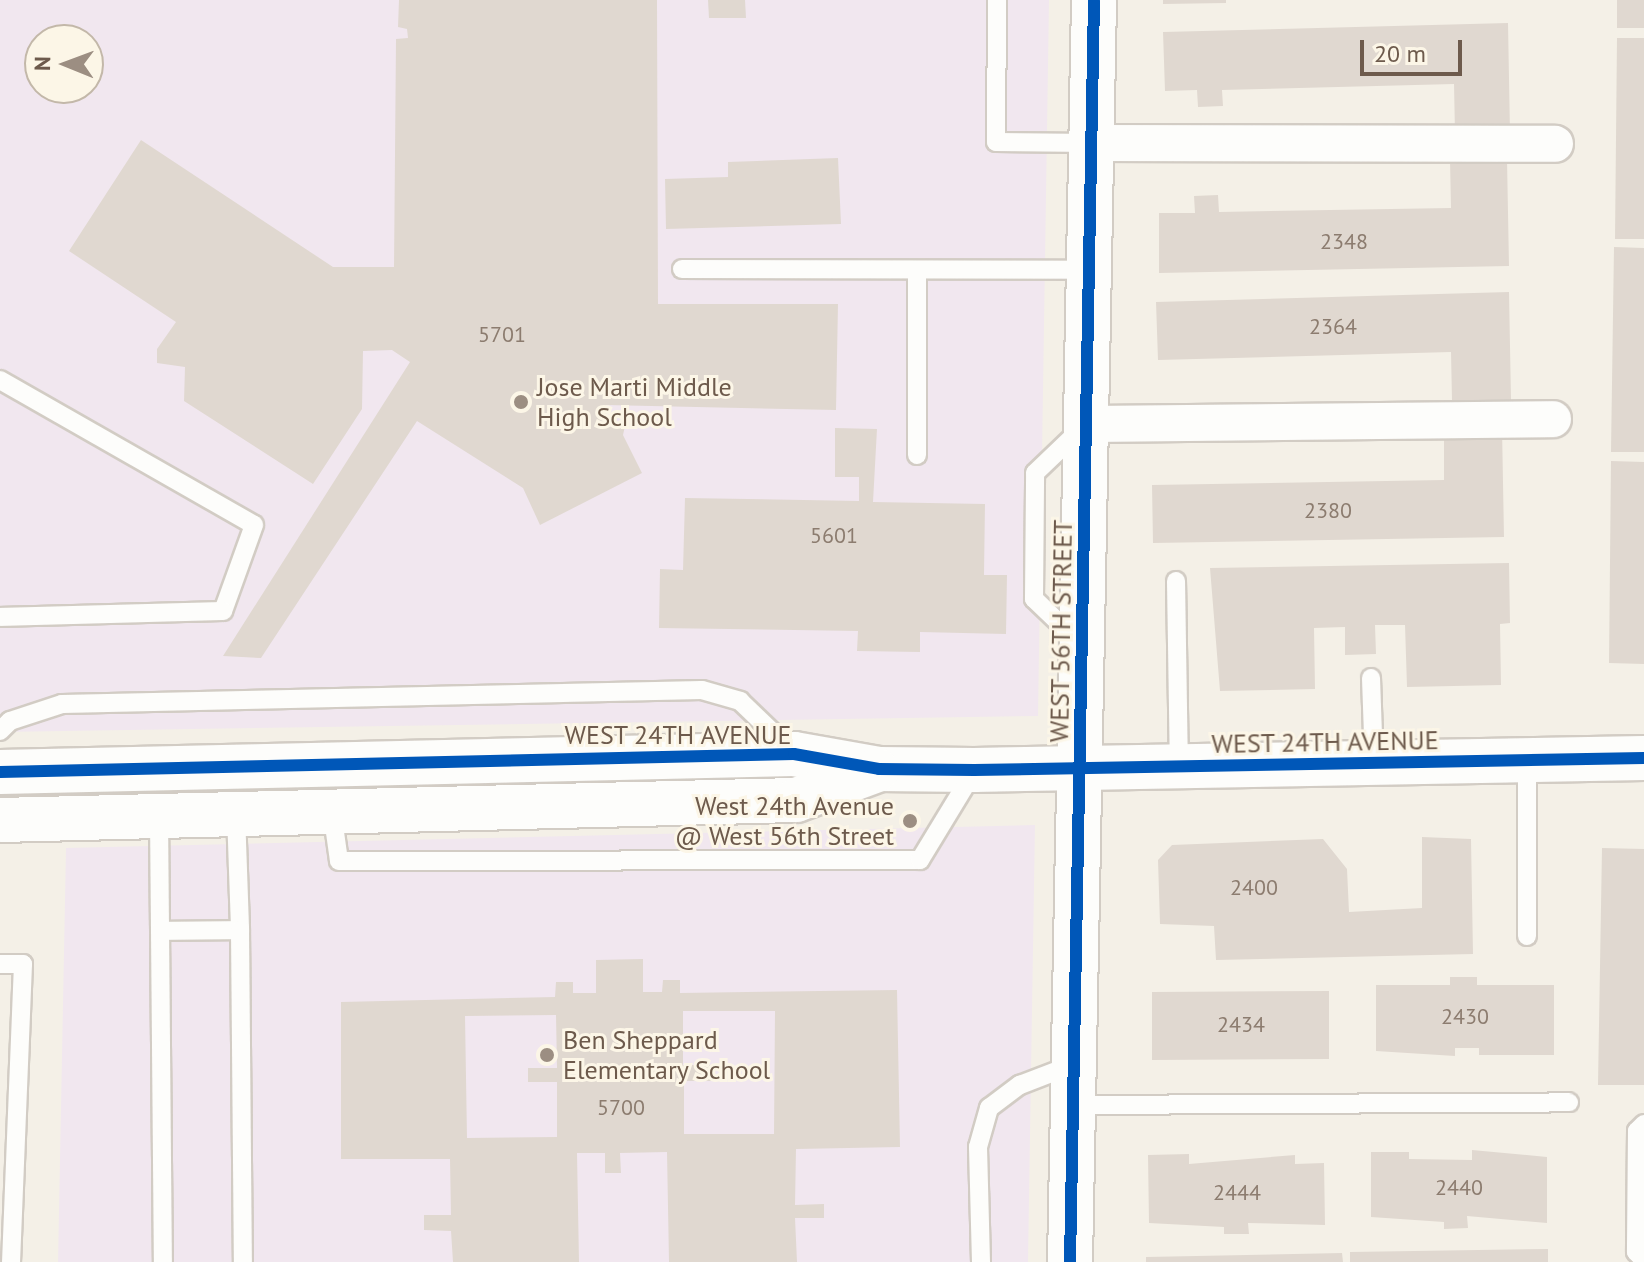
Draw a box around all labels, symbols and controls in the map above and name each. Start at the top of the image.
north arrow [24,24,104,104]
scale bar [1364,24,1466,74]
text: 20 m [1374,38,1426,69]
text: N [28,56,56,71]
house number: 2348 [1320,229,1368,255]
house number: 2364 [1309,314,1357,340]
house number: 5701 [478,322,526,348]
place label: Jose Marti Middle High School [537,371,732,432]
marker: Jose Marti Middle High School [512,393,530,411]
house number: 2380 [1304,498,1352,524]
street label: WEST 56TH STREET [1043,519,1079,743]
house number: 5601 [810,523,858,549]
street label: WEST 24TH AVENUE [564,719,792,751]
street label: WEST 24TH AVENUE [1210,724,1440,760]
place label: West 24th Avenue @ West 56th Street [674,790,894,852]
marker: West 24th Avenue @ West 56th Street [901,812,919,830]
house number: 2400 [1230,875,1278,901]
house number: 2430 [1441,1004,1489,1030]
house number: 2434 [1217,1012,1265,1038]
place label: Ben Sheppard Elementary School [563,1024,771,1086]
marker: Ben Sheppard Elementary School [538,1046,556,1064]
house number: 5700 [597,1095,645,1121]
house number: 2440 [1435,1175,1483,1201]
house number: 2444 [1213,1180,1261,1206]

